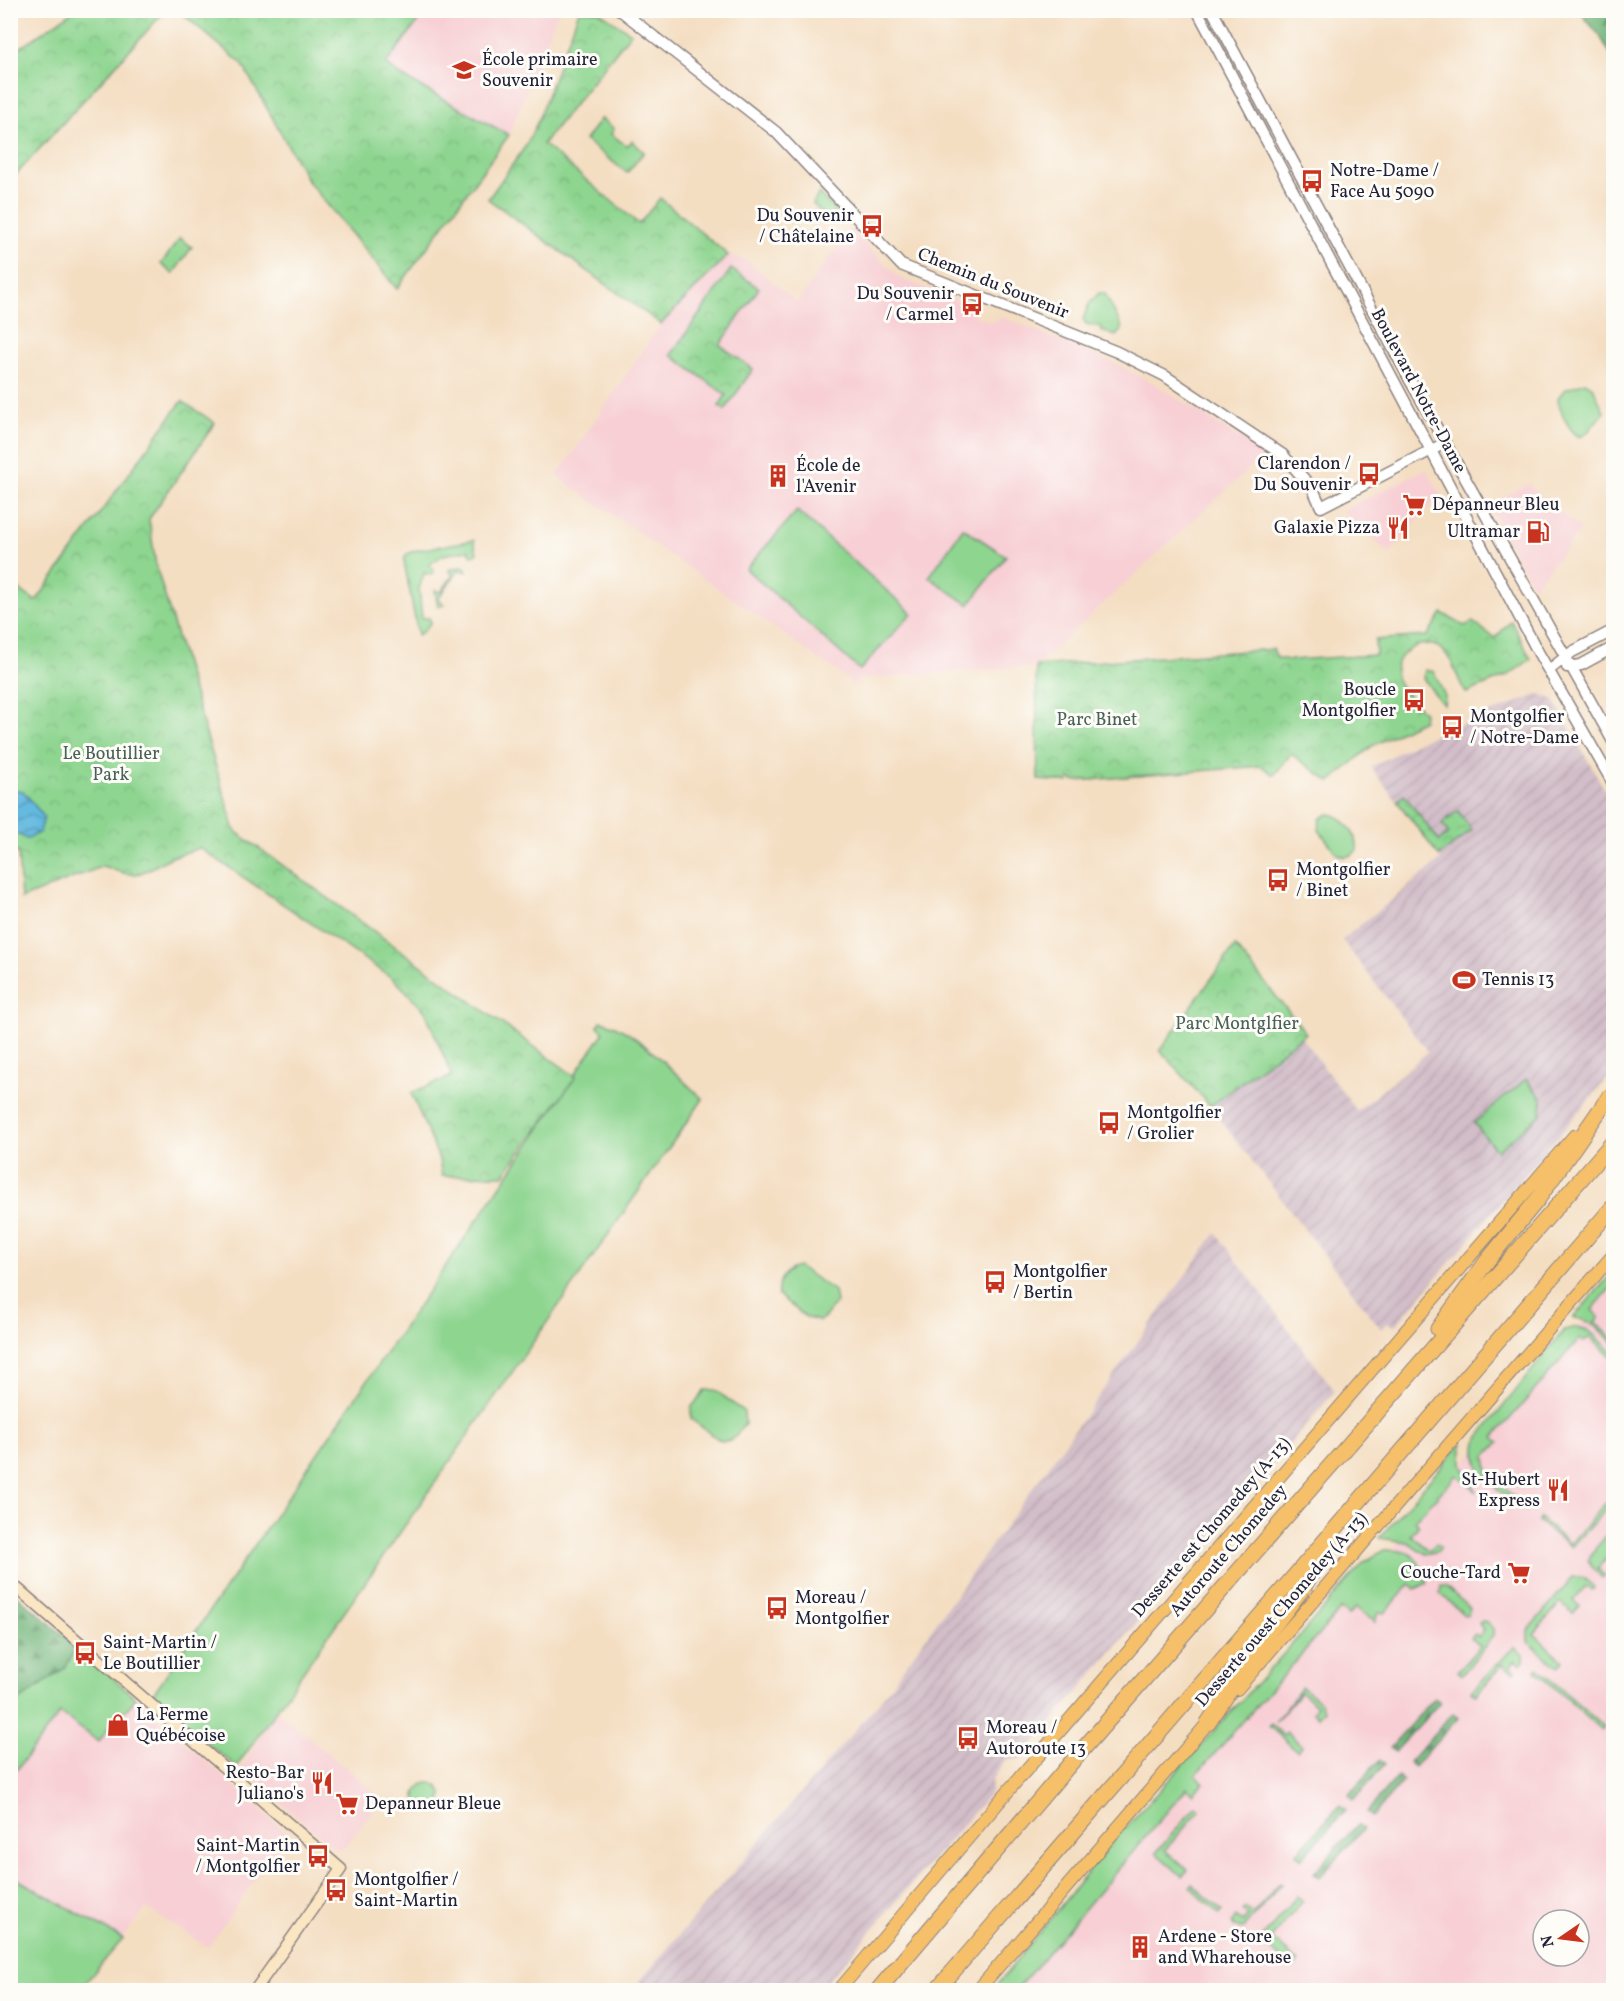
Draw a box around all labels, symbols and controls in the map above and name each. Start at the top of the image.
place label: École primaire Souvenir [482,48,597,94]
school or university icon: École primaire Souvenir [451,57,477,83]
place label: Notre-Dame / Face Au 5090 [1330,159,1439,205]
bus stop icon: Notre-Dame / Face Au 5090 [1299,168,1325,194]
place label: Du Souvenir / Châtelaine [756,204,854,250]
bus stop icon: Du Souvenir / Châtelaine [859,213,885,239]
street label: Chemin du Souvenir [914,242,1073,326]
place label: Du Souvenir / Carmel [856,282,954,328]
bus stop icon: Du Souvenir / Carmel [959,291,985,317]
street label: Boulevard Notre-Dame [1364,304,1472,478]
place label: Clarendon / Du Souvenir [1253,452,1351,498]
place label: École de l'Avenir [796,454,860,500]
bus stop icon: Clarendon / Du Souvenir [1356,461,1382,487]
building icon: École de l'Avenir [765,463,791,489]
supermarket icon: Dépanneur Bleu [1401,492,1427,518]
place label: Dépanneur Bleu [1432,493,1560,518]
restaurant icon: Galaxie Pizza [1385,515,1411,541]
place label: Galaxie Pizza [1274,516,1380,541]
fuel station icon: Ultramar [1525,519,1551,545]
place label: Ultramar [1447,520,1520,545]
place label: Boucle Montgolfier [1302,678,1396,724]
bus stop icon: Boucle Montgolfier [1401,687,1427,713]
place label: Montgolfier / Notre-Dame [1470,705,1579,751]
park label: Parc Binet [1057,708,1137,733]
bus stop icon: Montgolfier / Notre-Dame [1439,714,1465,740]
park label: Le Boutillier Park [62,742,160,788]
place label: Montgolfier / Binet [1296,858,1391,904]
bus stop icon: Montgolfier / Binet [1265,867,1291,893]
sports icon: Tennis 13 [1451,967,1477,993]
place label: Tennis 13 [1482,968,1554,993]
park label: Parc Montglfier [1175,1012,1299,1037]
place label: Montgolfier / Grolier [1127,1101,1222,1147]
bus stop icon: Montgolfier / Grolier [1096,1110,1122,1136]
place label: Montgolfier / Bertin [1013,1260,1108,1306]
bus stop icon: Montgolfier / Bertin [982,1269,1008,1295]
street label: Desserte est Chomedey (A-13) [1127,1432,1297,1624]
place label: St-Hubert Express [1461,1468,1540,1514]
restaurant icon: St-Hubert Express [1545,1477,1571,1503]
street label: Autoroute Chomedey [1164,1479,1294,1623]
street label: Desserte ouest Chomedey (A-13) [1190,1507,1374,1713]
supermarket icon: Couche-Tard [1506,1560,1532,1586]
place label: Couche-Tard [1400,1561,1501,1586]
place label: Moreau / Montgolfier [795,1586,890,1632]
bus stop icon: Moreau / Montgolfier [764,1595,790,1621]
place label: Saint-Martin / Le Boutillier [103,1631,218,1677]
bus stop icon: Saint-Martin / Le Boutillier [72,1640,98,1666]
place label: La Ferme Québécoise [136,1703,226,1749]
shop icon: La Ferme Québécoise [105,1712,131,1738]
place label: Moreau / Autoroute 13 [986,1716,1086,1762]
bus stop icon: Moreau / Autoroute 13 [955,1725,981,1751]
place label: Resto-Bar Juliano's [225,1761,304,1807]
restaurant icon: Resto-Bar Juliano's [309,1770,335,1796]
supermarket icon: Depanneur Bleue [334,1791,360,1817]
place label: Depanneur Bleue [365,1792,501,1817]
place label: Saint-Martin / Montgolfier [195,1834,300,1880]
bus stop icon: Saint-Martin / Montgolfier [305,1843,331,1869]
place label: Montgolfier / Saint-Martin [354,1868,459,1914]
bus stop icon: Montgolfier / Saint-Martin [323,1877,349,1903]
north arrow [1531,1908,1591,1968]
place label: Ardene - Store and Wharehouse [1158,1925,1291,1971]
text: N [1536,1932,1560,1949]
building icon: Ardene - Store and Wharehouse [1127,1934,1153,1960]

